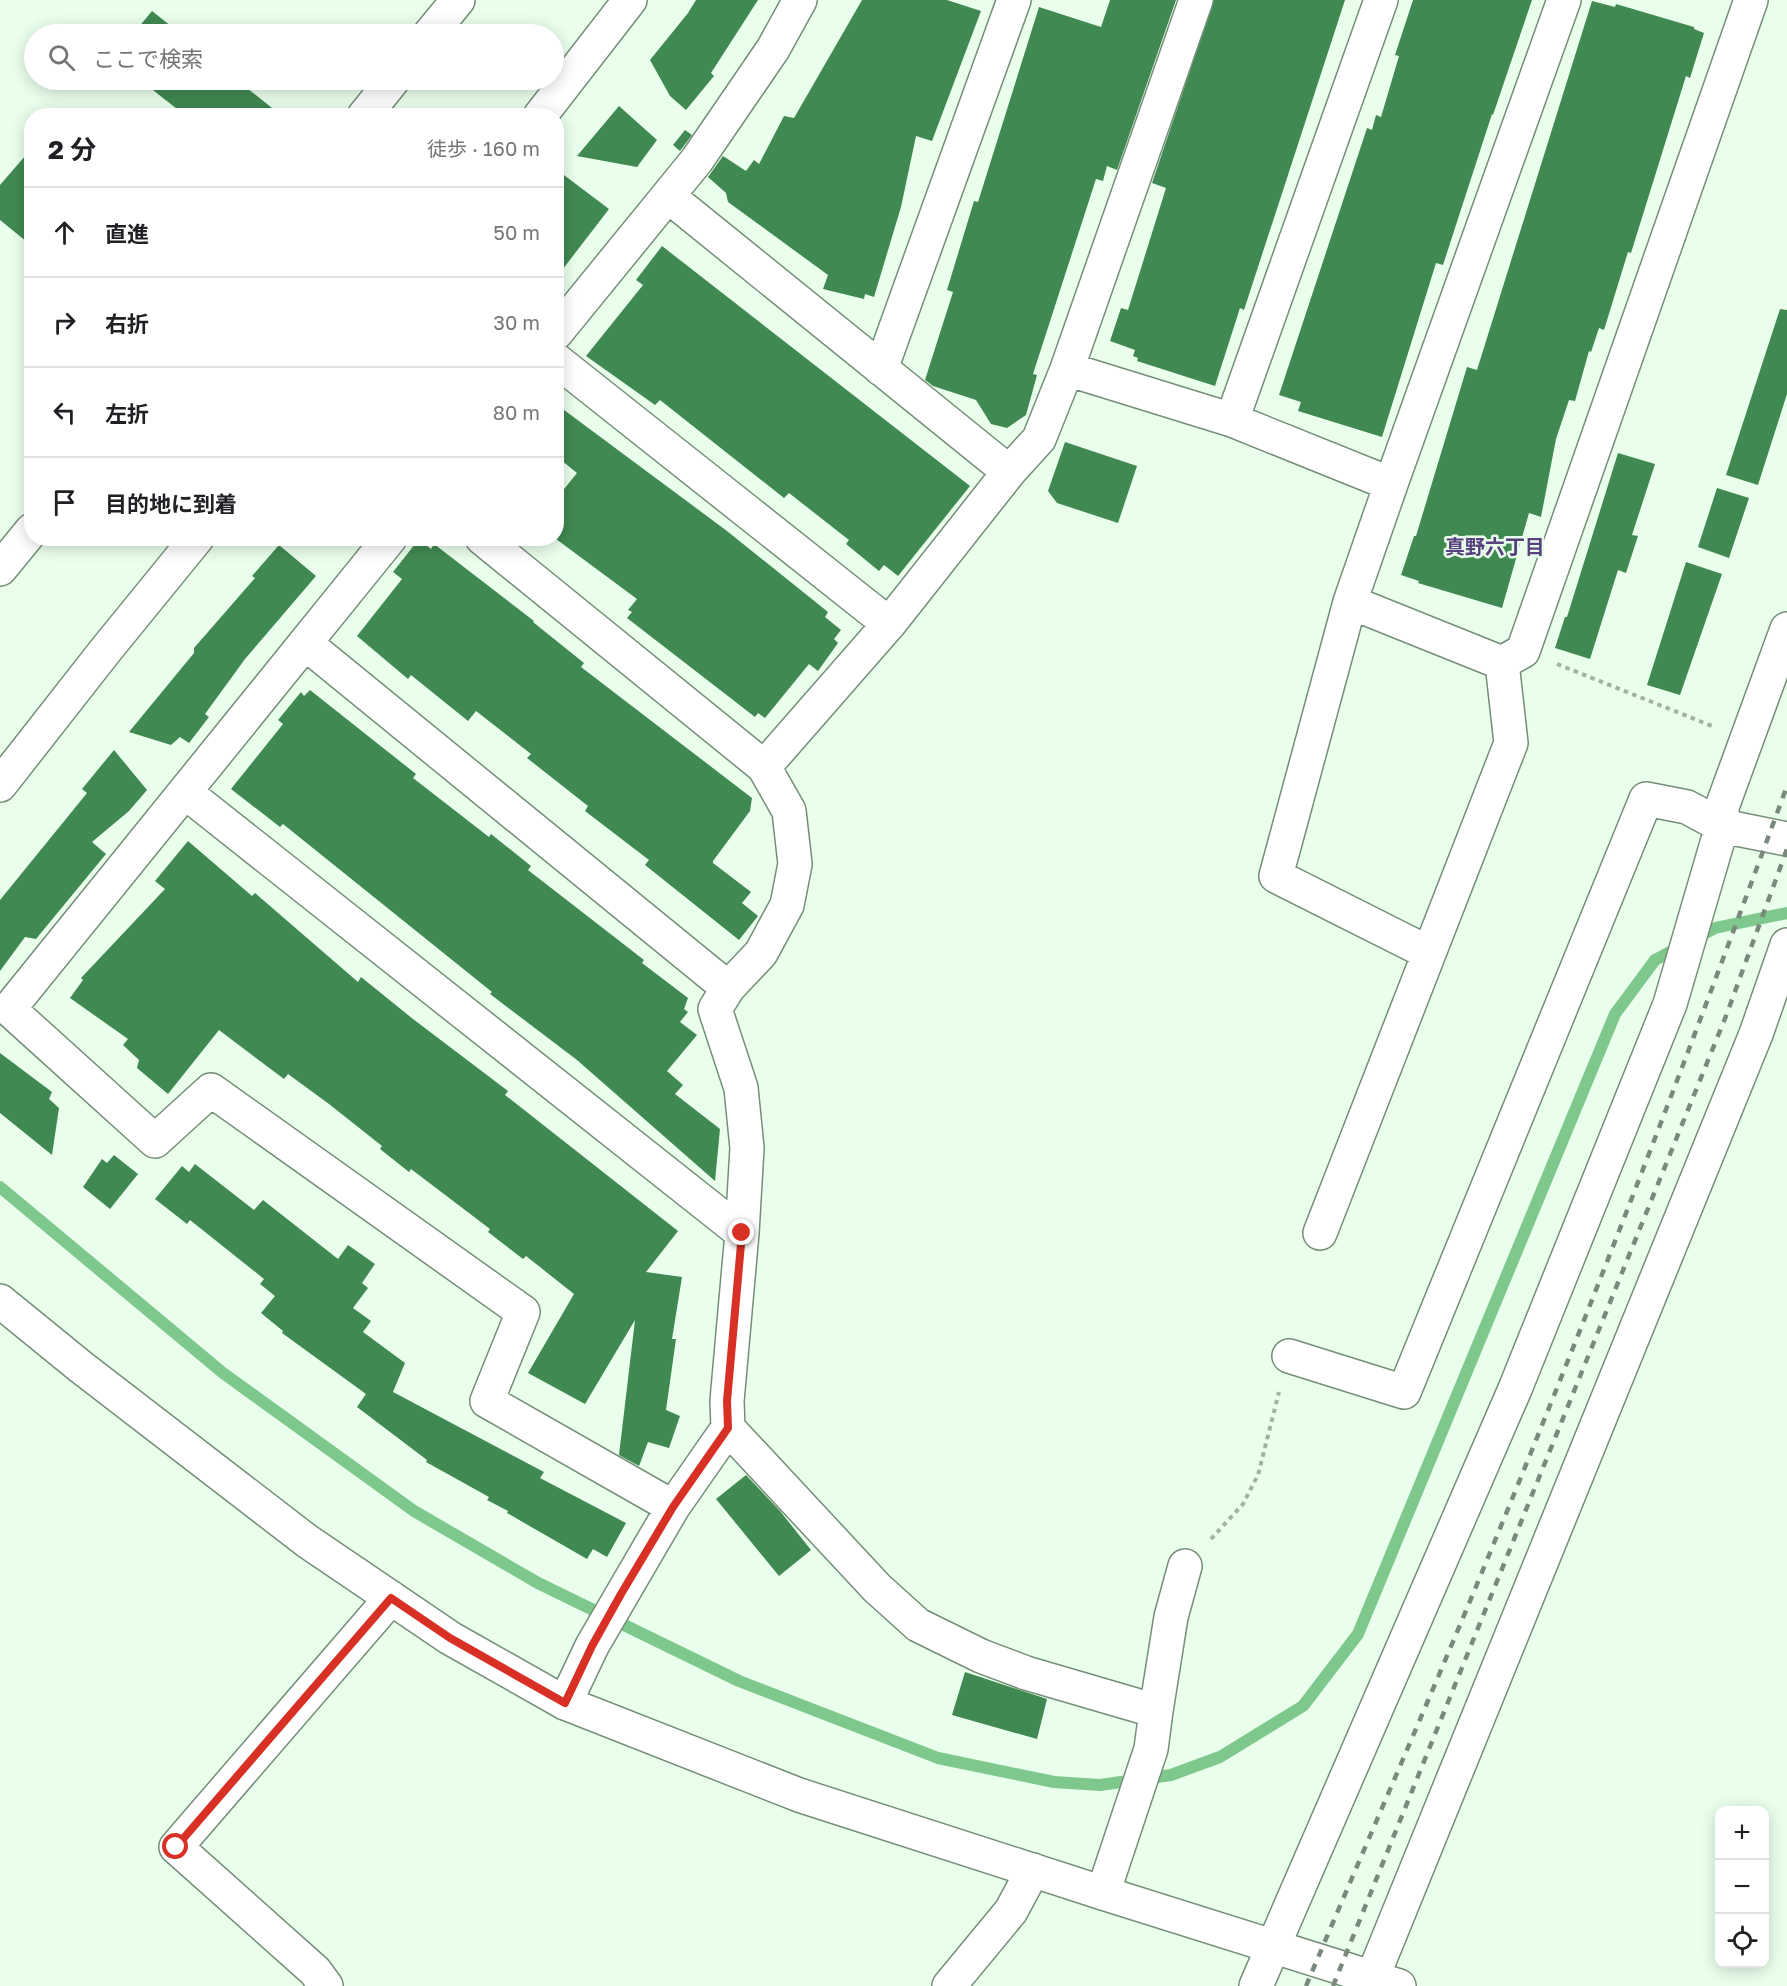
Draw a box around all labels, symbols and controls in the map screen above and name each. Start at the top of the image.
search box [24,24,564,90]
icon: search [45,41,78,74]
text: ここで検索 [93,45,203,72]
text: 2 分 [48,134,96,165]
text: 徒歩 · 160 m [427,136,540,160]
icon: ahead [48,216,81,249]
text: 直進 [105,220,149,247]
text: 50 m [493,220,540,244]
icon: right [48,306,81,339]
text: 右折 [105,310,149,337]
text: 30 m [493,310,540,334]
icon: left [48,396,81,429]
text: 左折 [105,400,149,427]
text: 80 m [493,400,540,424]
icon: arrive [48,486,81,519]
text: 目的地に到着 [105,490,237,517]
district label: 真野六丁目 [1445,534,1545,558]
route end [728,1219,754,1245]
map controls [1715,1806,1769,1968]
button: + [1715,1806,1769,1860]
route start [162,1833,188,1859]
button: − [1715,1860,1769,1914]
button: locate [1715,1914,1769,1968]

